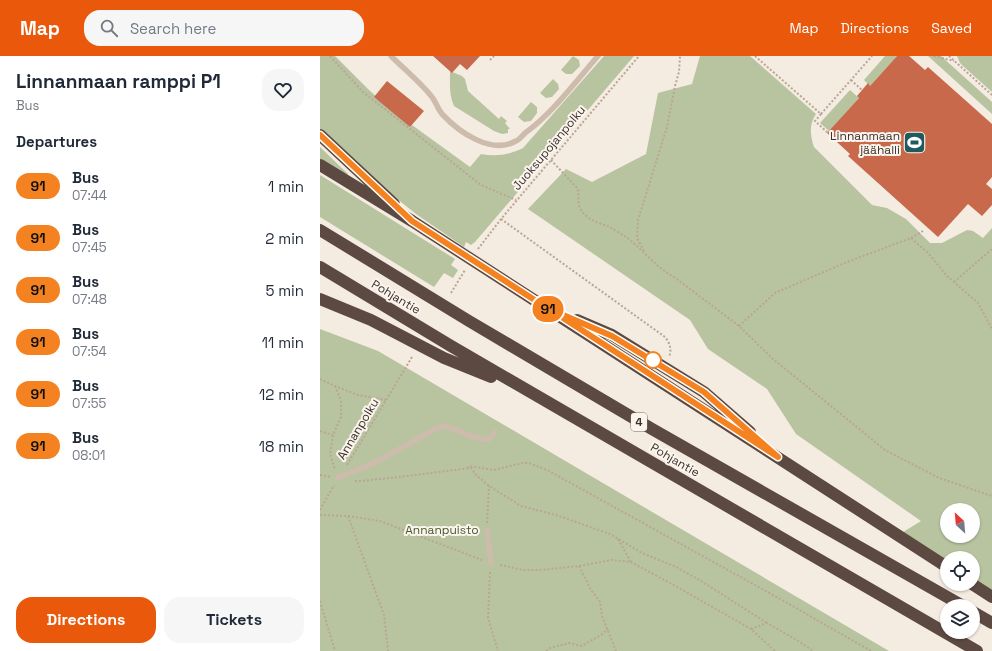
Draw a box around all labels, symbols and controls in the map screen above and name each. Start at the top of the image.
search box [84,10,364,46]
text: Map [20,16,60,41]
icon: search [98,17,120,39]
text: Search here [130,19,216,38]
text: Map [789,19,819,37]
text: Directions [841,19,909,37]
text: Saved [931,19,972,37]
text: Linnanmaan ramppi P1 [16,69,221,94]
button: heart [262,69,304,111]
text: Bus [16,97,39,114]
street label: Juoksupojanpolku [509,102,589,194]
place label: Linnanmaan jäähalli [830,128,900,158]
sports icon: Linnanmaan jäähalli [902,130,928,156]
text: Departures [16,132,97,151]
text: Bus [72,168,99,187]
text: 91 [31,177,45,195]
text: 1 min [268,177,304,196]
text: 07:44 [72,187,107,204]
text: Bus [72,220,99,239]
text: 91 [31,229,45,247]
text: 2 min [265,229,304,248]
text: 07:45 [72,239,107,256]
text: Bus [72,272,99,291]
street label: Pohjantie [369,276,423,318]
text: 91 [31,281,45,299]
text: 5 min [265,281,304,300]
text: 07:48 [72,291,107,308]
line badge: 91 [530,296,566,322]
text: 91 [541,300,555,318]
text: Bus [72,324,99,343]
text: 91 [31,333,45,351]
text: 11 min [262,333,304,352]
text: 07:54 [72,343,107,360]
unlabelled marker [644,351,662,369]
text: Bus [72,376,99,395]
text: 91 [31,385,45,403]
text: 12 min [259,385,304,404]
text: 07:55 [72,395,106,412]
street label: Annanpolku [334,396,382,462]
road number: 4 [631,413,647,431]
text: Bus [72,428,99,447]
text: 91 [31,437,45,455]
text: 18 min [259,437,304,456]
street label: Pohjantie [647,439,703,481]
text: 08:01 [72,447,106,464]
north arrow [940,503,980,543]
map controls [940,503,980,639]
park label: Annanpuisto [405,522,479,538]
button: locate [940,551,980,591]
button: Directions [16,597,156,643]
button: Tickets [164,597,304,643]
button: layers [940,599,980,639]

